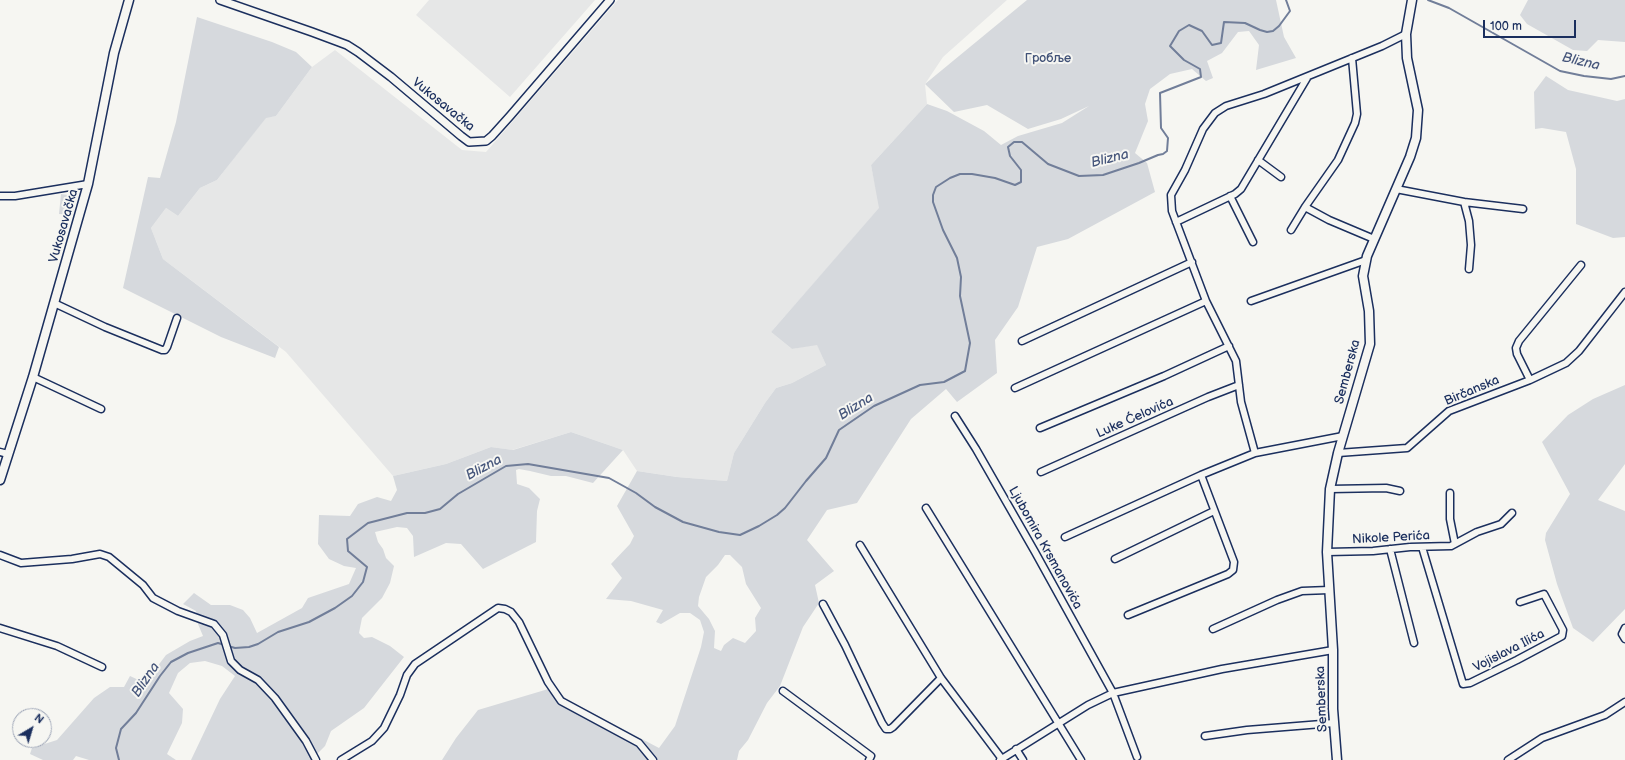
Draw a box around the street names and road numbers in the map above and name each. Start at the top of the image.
street label: Vukosavačka [409,75,477,135]
street label: Vukosavačka [46,187,82,265]
street label: Semberska [1332,338,1364,406]
street label: Birčanska [1442,372,1502,410]
street label: Luke Ćelovića [1094,394,1176,442]
street label: Ljubomira Krsmanovića [1005,484,1085,612]
street label: Nikole Perića [1352,528,1430,548]
street label: Vojislava Ilića [1471,626,1547,676]
street label: Semberska [1313,666,1331,732]

